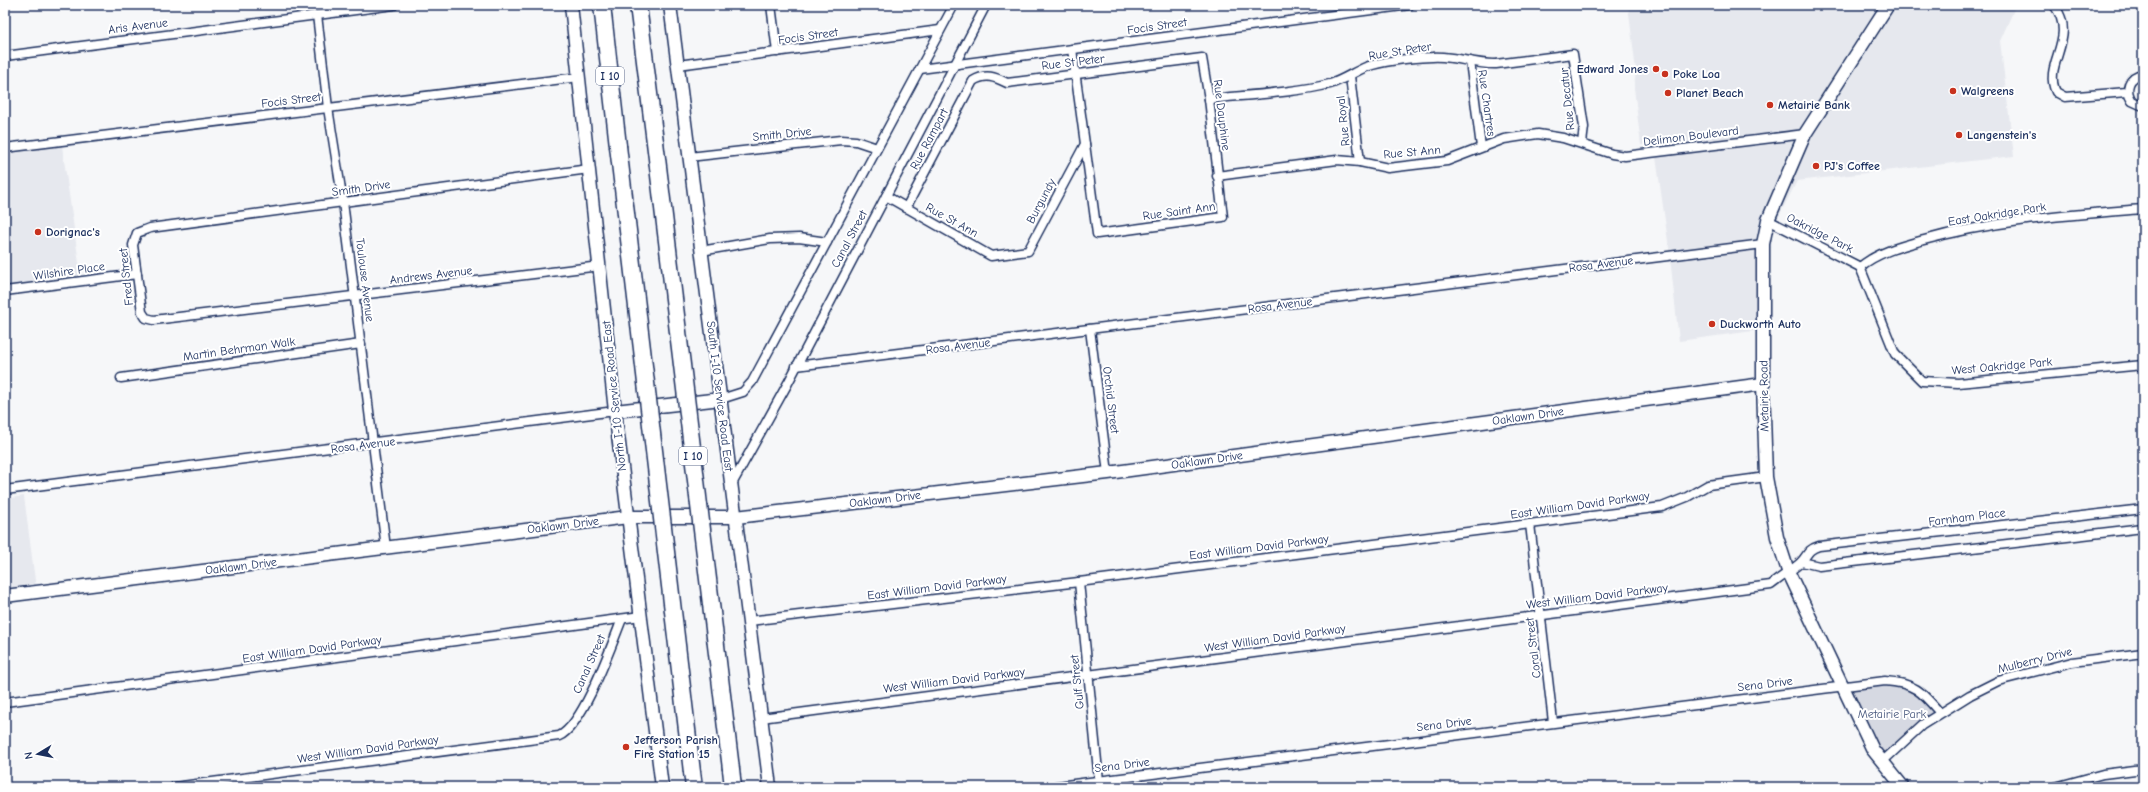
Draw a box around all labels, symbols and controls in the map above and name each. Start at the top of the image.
street label: Aris Avenue [107,15,169,37]
street label: Focis Street [1126,15,1188,37]
street label: Focis Street [777,25,839,47]
street label: Rue St Peter [1368,39,1433,63]
street label: Rue St Peter [1041,51,1106,73]
place label: Edward Jones [1577,62,1648,76]
marker: Edward Jones [1651,64,1661,74]
road number: I 10 [596,67,624,85]
street label: Rue Decatur [1557,67,1577,131]
place label: Poke Loa [1673,67,1720,81]
street label: Rue Chartres [1475,69,1499,137]
marker: Poke Loa [1660,69,1670,79]
street label: Rue Dauphine [1211,79,1233,151]
place label: Walgreens [1961,84,2014,98]
place label: Planet Beach [1676,86,1743,100]
marker: Walgreens [1948,86,1958,96]
marker: Planet Beach [1663,88,1673,98]
street label: Focis Street [260,89,322,111]
street label: Rue Royal [1333,95,1353,147]
place label: Metairie Bank [1778,98,1850,112]
marker: Metairie Bank [1765,100,1775,110]
street label: Rue Rampart [907,106,951,172]
street label: Delimon Boulevard [1642,123,1740,149]
street label: Smith Drive [752,124,812,144]
place label: Langenstein's [1967,128,2036,142]
marker: Langenstein's [1954,130,1964,140]
street label: Rue St Ann [1383,143,1441,161]
place label: PJ's Coffee [1824,159,1880,173]
marker: PJ's Coffee [1811,161,1821,171]
street label: Burgundy [1023,176,1059,226]
street label: Smith Drive [331,177,391,199]
street label: Rue Saint Ann [1142,199,1216,223]
street label: East Oakridge Park [1947,199,2047,229]
street label: Rue St Ann [923,200,981,240]
street label: Canal Street [828,207,870,270]
street label: Oakridge Park [1784,210,1856,256]
place label: Dorignac's [46,225,100,239]
marker: Dorignac's [33,227,43,237]
street label: Toulouse Avenue [353,237,377,323]
street label: Fred Street [116,247,136,307]
street label: Rosa Avenue [1568,253,1634,275]
street label: Wilshire Place [32,259,106,283]
street label: Andrews Avenue [389,263,473,287]
street label: Rosa Avenue [1247,294,1313,316]
place label: Duckworth Auto [1720,317,1801,331]
marker: Duckworth Auto [1707,319,1717,329]
street label: North I-10 Service Road East [599,320,629,472]
street label: South I-10 Service Road East [704,320,736,472]
street label: Martin Behrman Walk [182,334,296,364]
street label: Rosa Avenue [925,335,991,357]
street label: West Oakridge Park [1951,355,2053,377]
street label: Metairie Road [1756,360,1772,432]
street label: Orchid Street [1100,366,1122,435]
street label: Oaklawn Drive [1491,404,1565,428]
street label: Rosa Avenue [330,434,396,456]
road number: I 10 [679,447,707,465]
street label: Oaklawn Drive [1170,448,1244,472]
street label: Oaklawn Drive [848,488,922,510]
street label: East William David Parkway [1509,488,1651,522]
street label: Farnham Place [1928,505,2006,529]
street label: Oaklawn Drive [526,514,600,536]
street label: East William David Parkway [1188,531,1330,563]
street label: Oaklawn Drive [204,555,278,577]
street label: East William David Parkway [866,571,1008,603]
street label: West William David Parkway [1525,580,1669,612]
street label: Coral Street [1522,616,1544,679]
street label: West William David Parkway [1203,621,1347,655]
street label: East William David Parkway [241,632,383,666]
street label: Canal Street [570,632,608,696]
street label: Mulberry Drive [1996,644,2074,676]
street label: Gulf Street [1067,653,1087,710]
street label: West William David Parkway [882,664,1026,696]
street label: Sena Drive [1737,674,1793,694]
park label: Metairie Park [1858,707,1926,721]
street label: Sena Drive [1416,714,1472,734]
street label: West William David Parkway [296,732,440,766]
place label: Jefferson Parish Fire Station 15 [634,733,718,761]
north arrow [18,734,58,774]
marker: Jefferson Parish Fire Station 15 [621,742,631,752]
text: N [22,751,36,760]
street label: Sena Drive [1094,755,1150,775]

